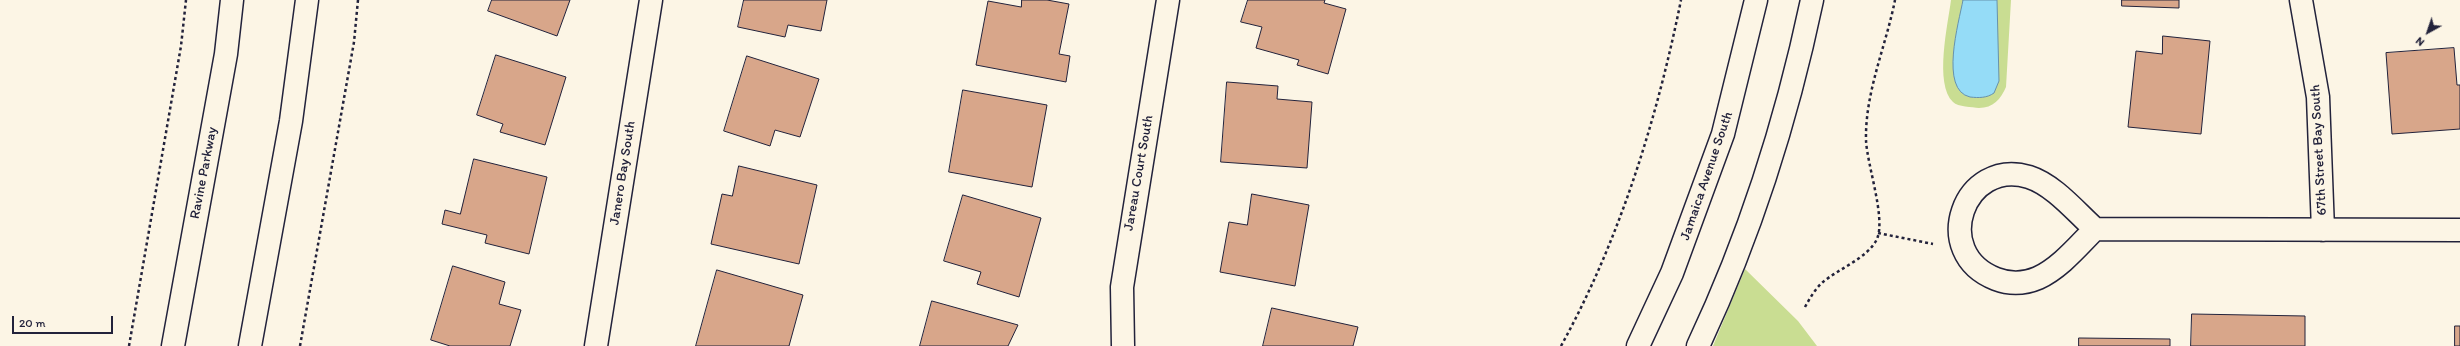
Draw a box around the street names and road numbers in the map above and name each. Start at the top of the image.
street label: 67th Street Bay South [2307,84,2331,216]
street label: Jamaica Avenue South [1677,109,1737,243]
street label: Jareau Court South [1121,114,1157,232]
street label: Janero Bay South [606,120,640,226]
street label: Ravine Parkway [187,125,221,221]

